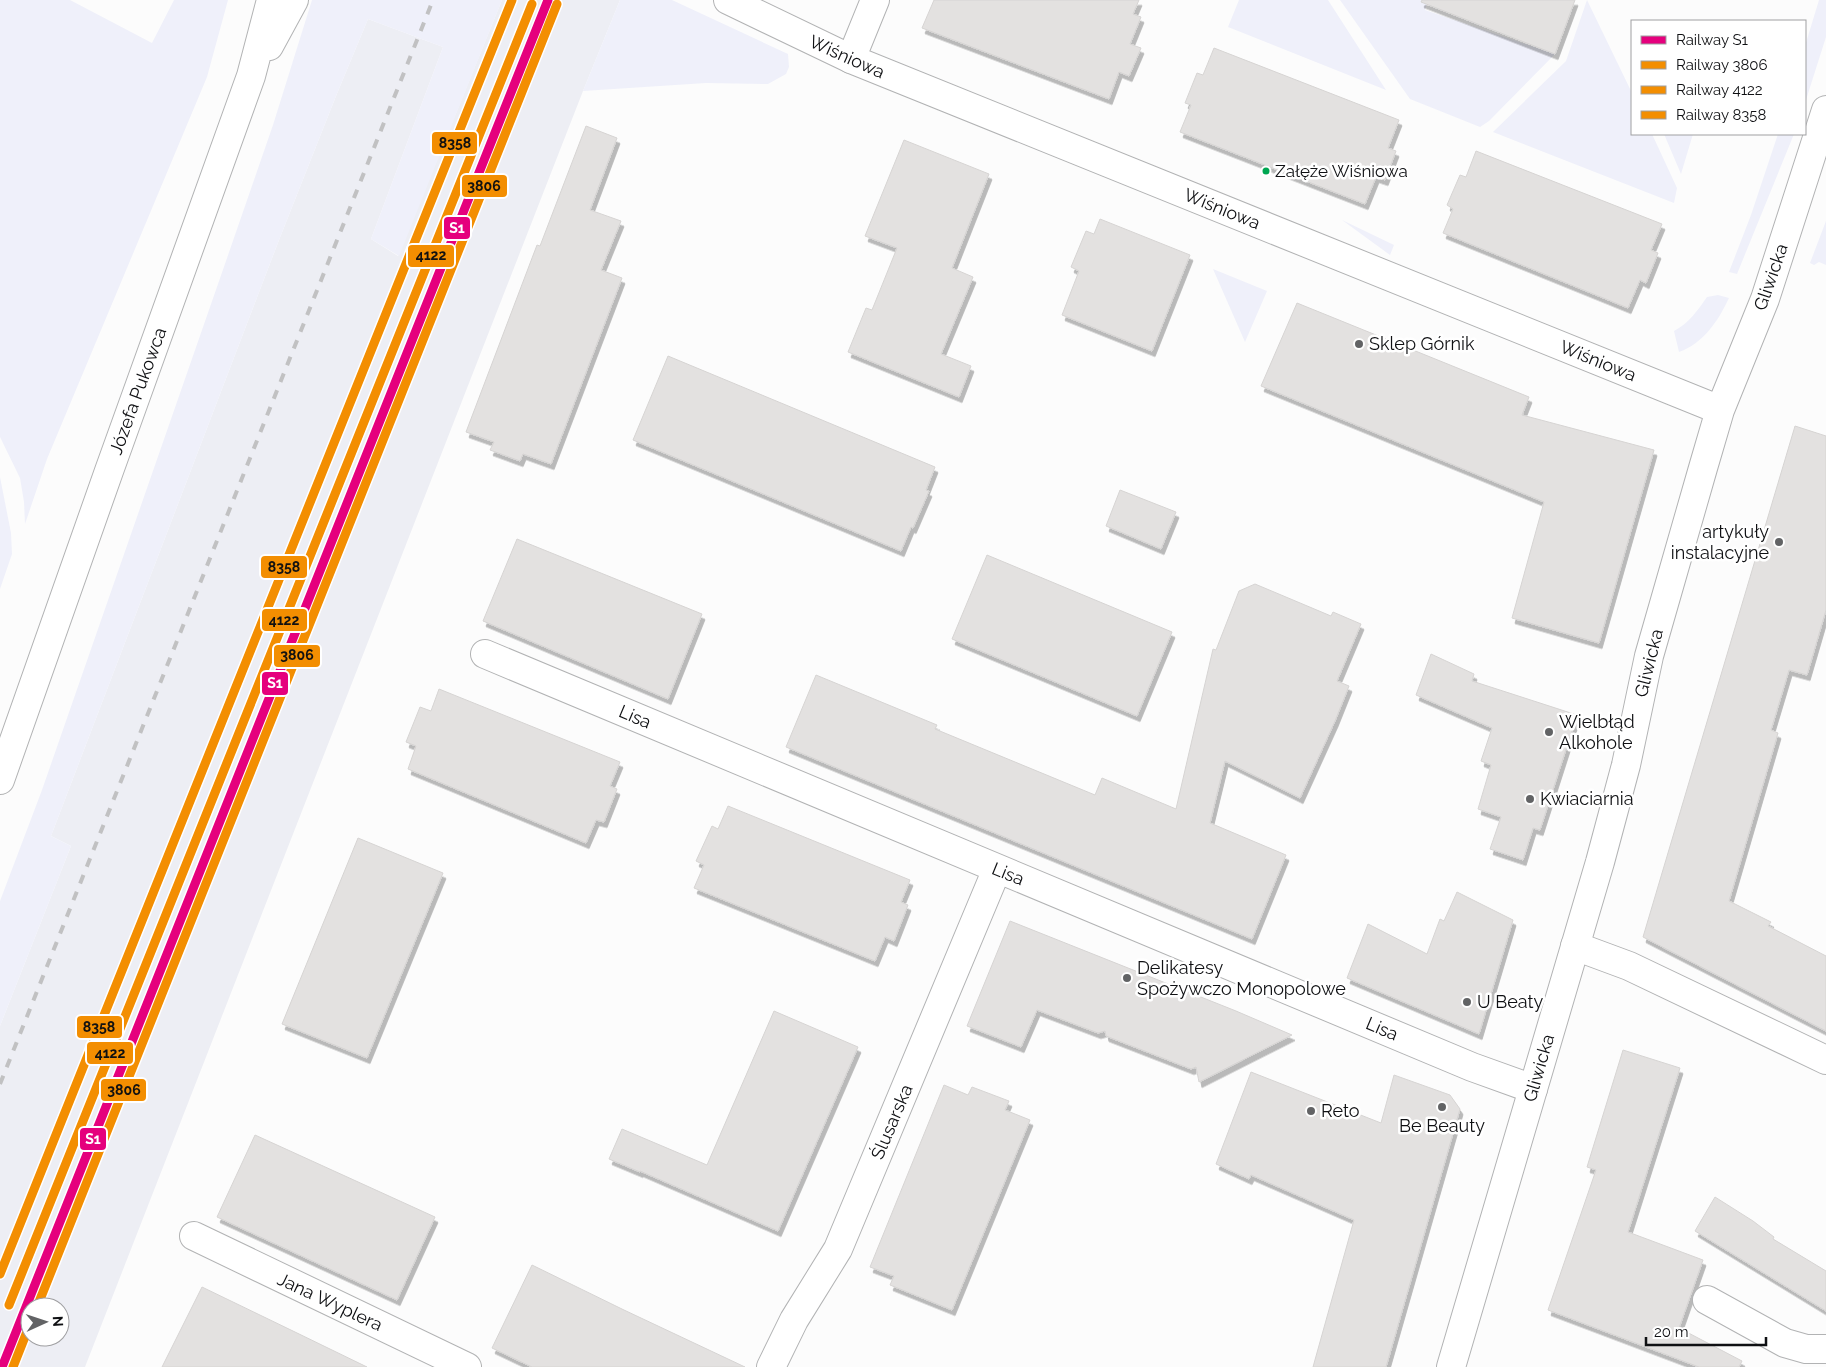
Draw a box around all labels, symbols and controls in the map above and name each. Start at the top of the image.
legend [1631,20,1806,135]
street label: Wiśniowa [806,31,888,83]
text: Railway S1 [1676,31,1749,49]
text: Railway 3806 [1676,56,1768,74]
text: Railway 4122 [1676,81,1763,99]
text: Railway 8358 [1676,106,1767,124]
line badge: 8358 [431,131,478,155]
text: 8358 [439,135,471,151]
place label: Załęże Wiśniowa [1275,161,1408,181]
marker: Załęże Wiśniowa [1261,166,1271,176]
line badge: 3806 [461,174,508,198]
text: 3806 [467,178,501,194]
street label: Wiśniowa [1181,184,1263,233]
line badge: S1 [443,216,471,240]
text: S1 [449,220,465,236]
street label: Gliwicka [1749,241,1792,313]
line badge: 4122 [407,244,455,268]
text: 4122 [416,247,446,263]
street label: Józefa Pukowca [105,324,170,457]
place label: Sklep Górnik [1369,333,1475,354]
street label: Wiśniowa [1557,336,1639,385]
marker: Sklep Górnik [1353,338,1365,350]
place label: artykuły instalacyjne [1671,521,1769,563]
marker: artykuły instalacyjne [1773,536,1785,548]
line badge: 8358 [260,555,308,579]
text: 8358 [268,559,300,575]
line badge: 4122 [261,608,308,632]
text: 4122 [269,612,299,628]
street label: Gliwicka [1630,627,1667,699]
line badge: 3806 [273,644,321,668]
text: 3806 [280,647,314,663]
line badge: S1 [261,671,289,696]
text: S1 [267,675,283,691]
street label: Lisa [616,700,654,733]
place label: Wielbłąd Alkohole [1559,711,1635,753]
marker: Wielbłąd Alkohole [1543,726,1555,738]
place label: Kwiaciarnia [1540,788,1633,809]
marker: Kwiaciarnia [1524,793,1536,805]
street label: Lisa [989,858,1027,889]
place label: Delikatesy Spożywczo Monopolowe [1137,957,1346,999]
marker: Delikatesy Spożywczo Monopolowe [1121,972,1133,984]
place label: U Beaty [1477,991,1544,1012]
marker: U Beaty [1461,996,1473,1008]
street label: Lisa [1363,1012,1401,1045]
line badge: 8358 [76,1015,123,1039]
text: 8358 [83,1019,115,1035]
street label: Gliwicka [1519,1032,1558,1104]
line badge: 4122 [86,1041,134,1065]
text: 4122 [95,1045,125,1061]
line badge: 3806 [100,1078,147,1102]
street label: Ślusarska [865,1081,917,1162]
text: 3806 [107,1082,141,1098]
place label: Reto [1321,1100,1360,1121]
marker: Be Beauty [1436,1101,1448,1113]
marker: Reto [1305,1105,1317,1117]
place label: Be Beauty [1399,1115,1485,1136]
line badge: S1 [79,1127,107,1151]
text: S1 [85,1131,101,1147]
street label: Jana Wyplera [274,1268,386,1335]
north arrow [20,1297,70,1347]
scale bar [1646,1314,1766,1346]
text: N [50,1316,66,1327]
text: 20 m [1654,1323,1689,1341]

